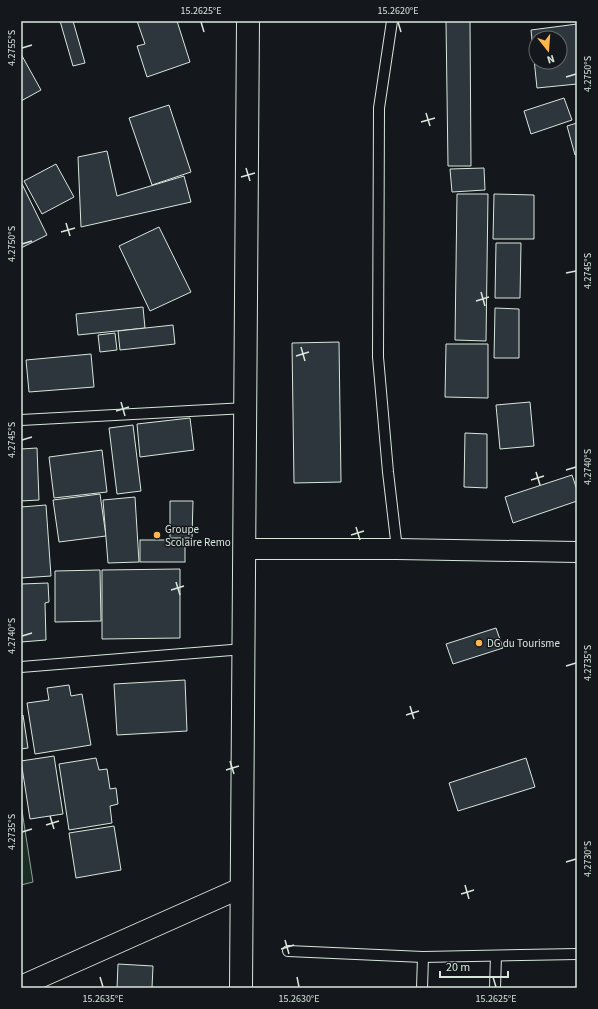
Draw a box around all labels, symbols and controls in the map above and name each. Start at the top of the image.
text: 15.2625°E [181,4,221,18]
text: 15.2620°E [378,4,418,18]
text: 4.2755°S [5,30,19,66]
north arrow [528,30,568,70]
text: N [545,51,556,67]
text: 4.2750°S [581,56,595,92]
text: 4.2750°S [5,226,19,262]
text: 4.2745°S [581,253,595,289]
text: 4.2745°S [5,422,19,458]
text: 4.2740°S [581,449,595,485]
place label: Groupe Scolaire Remo [165,522,231,550]
marker: Groupe Scolaire Remo [152,530,162,540]
text: 4.2740°S [5,618,19,654]
place label: DG du Tourisme [487,636,560,651]
marker: DG du Tourisme [474,638,484,648]
text: 4.2735°S [581,645,595,681]
text: 4.2735°S [5,814,19,850]
text: 4.2730°S [581,841,595,877]
scale bar [440,953,508,979]
text: 20 m [446,959,470,976]
text: 15.2635°E [83,992,123,1006]
text: 15.2630°E [279,992,319,1006]
text: 15.2625°E [476,992,516,1006]

